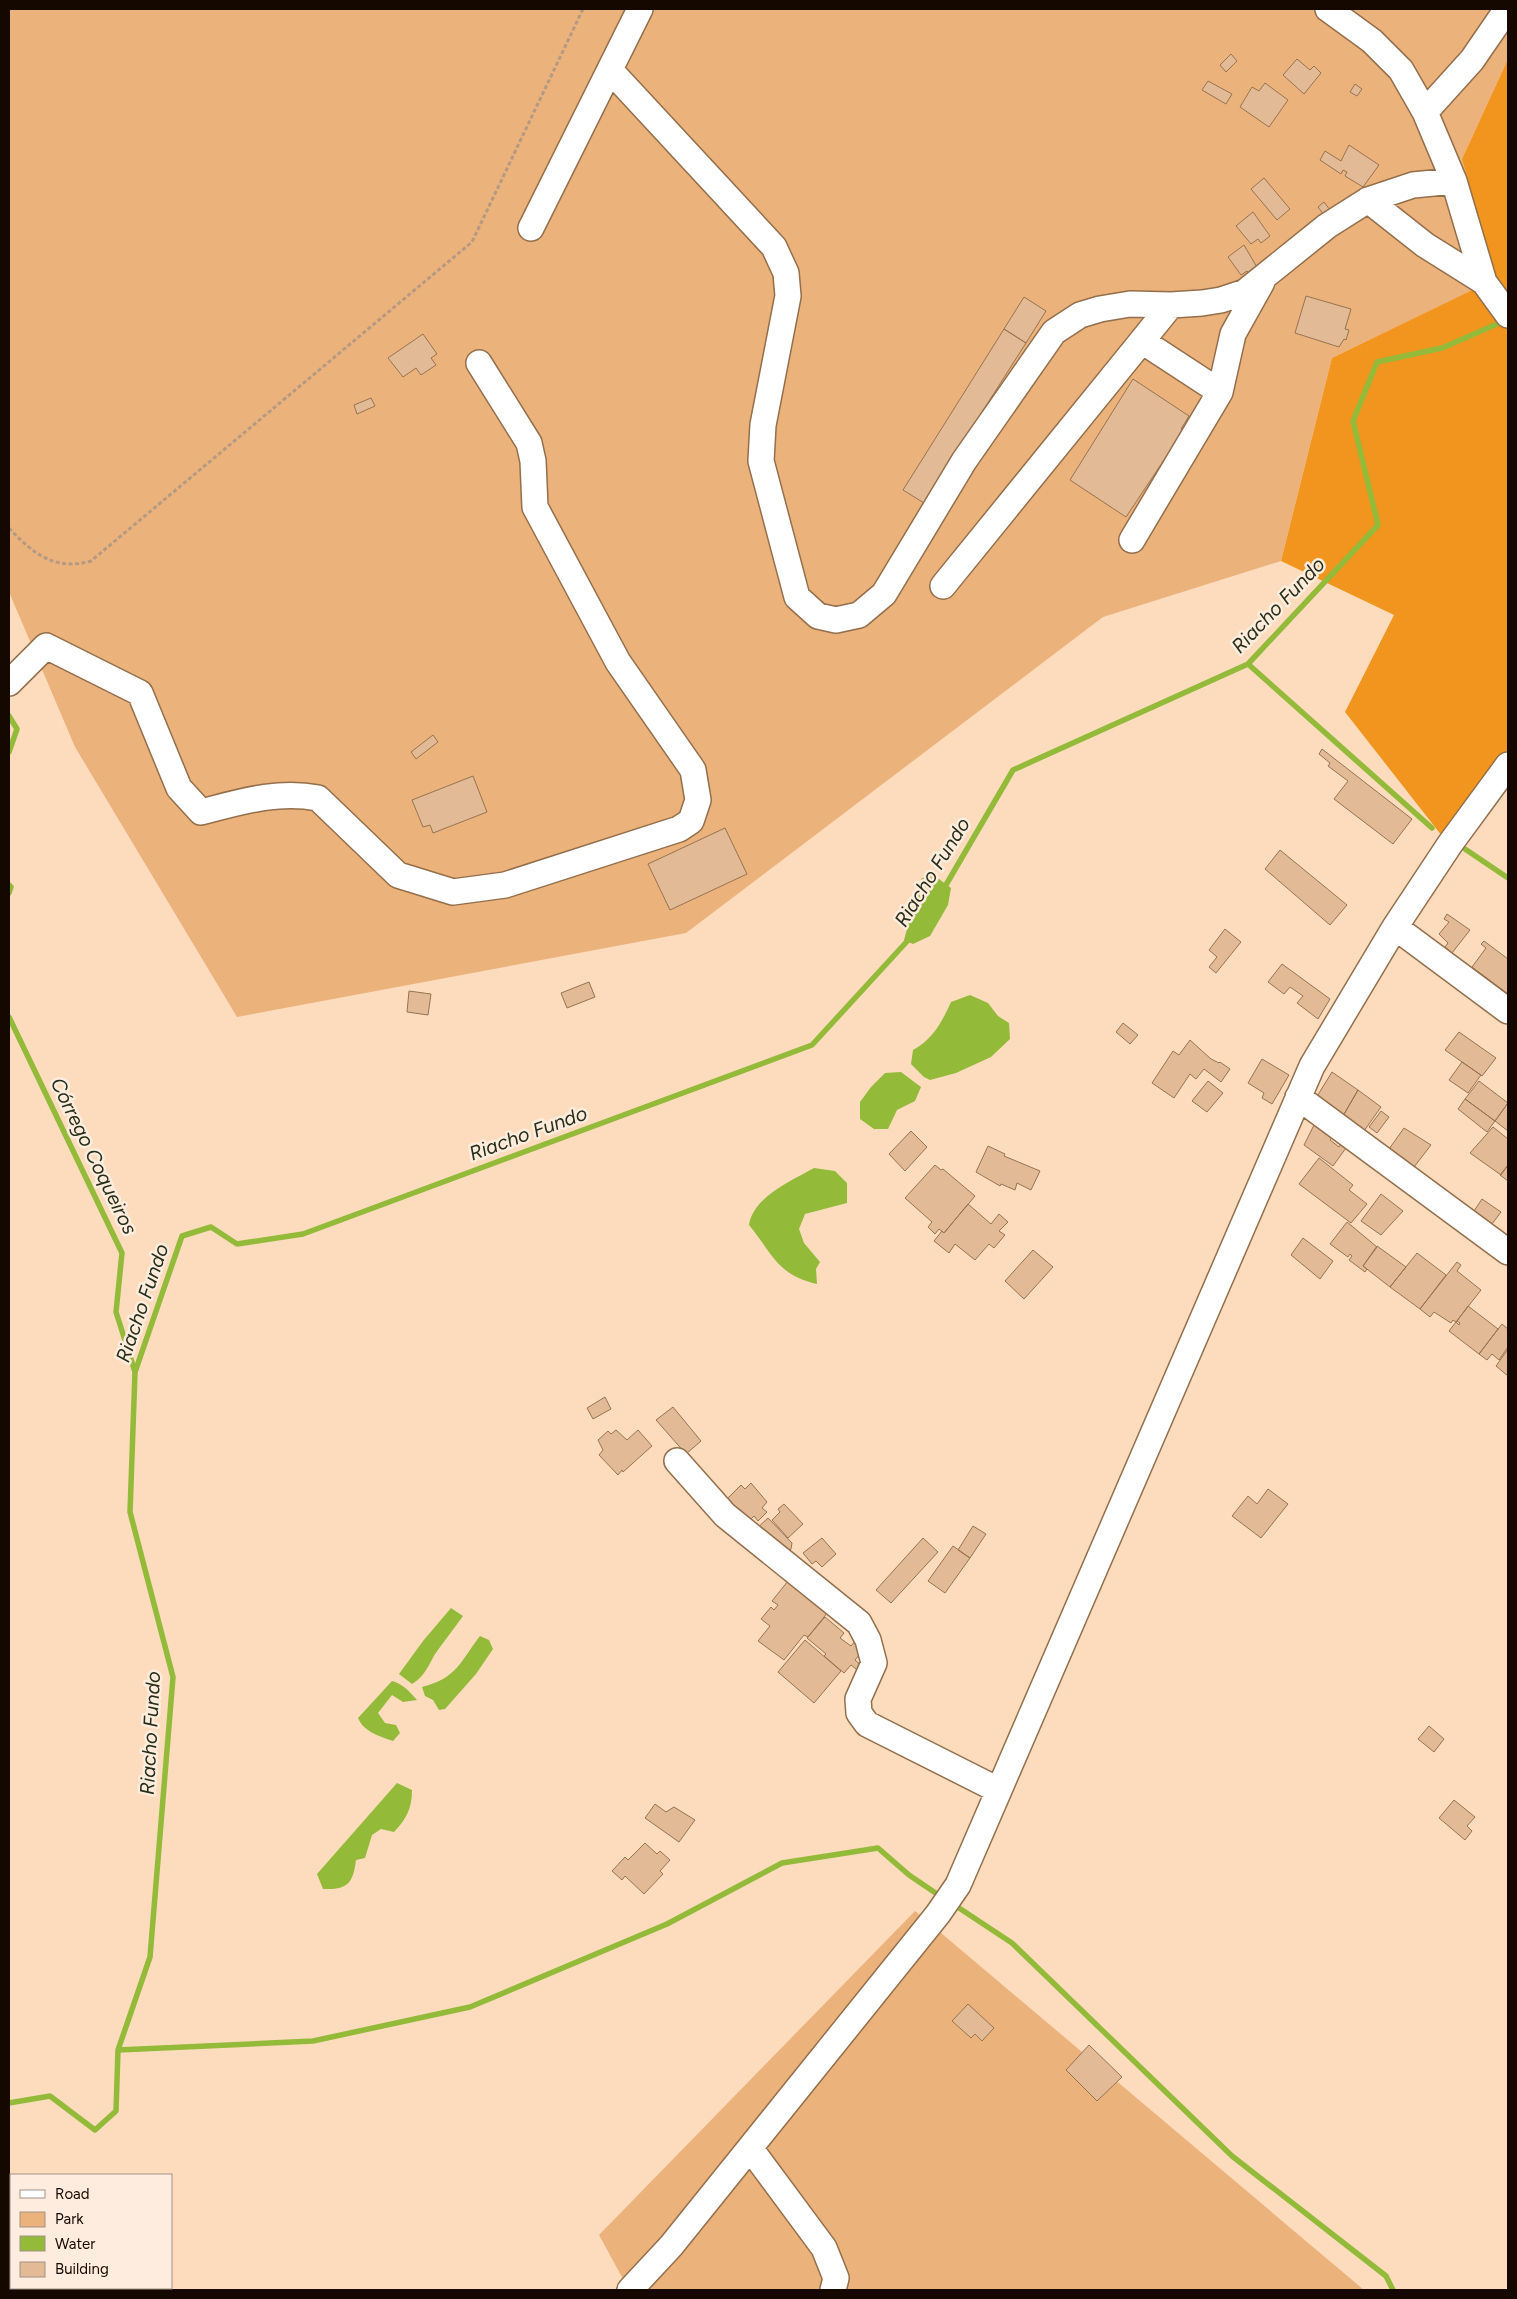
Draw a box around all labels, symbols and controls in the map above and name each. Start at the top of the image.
water label: Riacho Fundo [1226,552,1330,658]
water label: Riacho Fundo [889,813,975,931]
water label: Córrego Coqueiros [46,1074,143,1239]
water label: Riacho Fundo [466,1100,591,1165]
water label: Riacho Fundo [110,1240,174,1365]
water label: Riacho Fundo [135,1670,165,1795]
legend [10,2174,172,2289]
text: Road [55,2185,90,2203]
text: Park [55,2210,84,2228]
text: Water [55,2235,95,2253]
text: Building [55,2260,109,2278]

